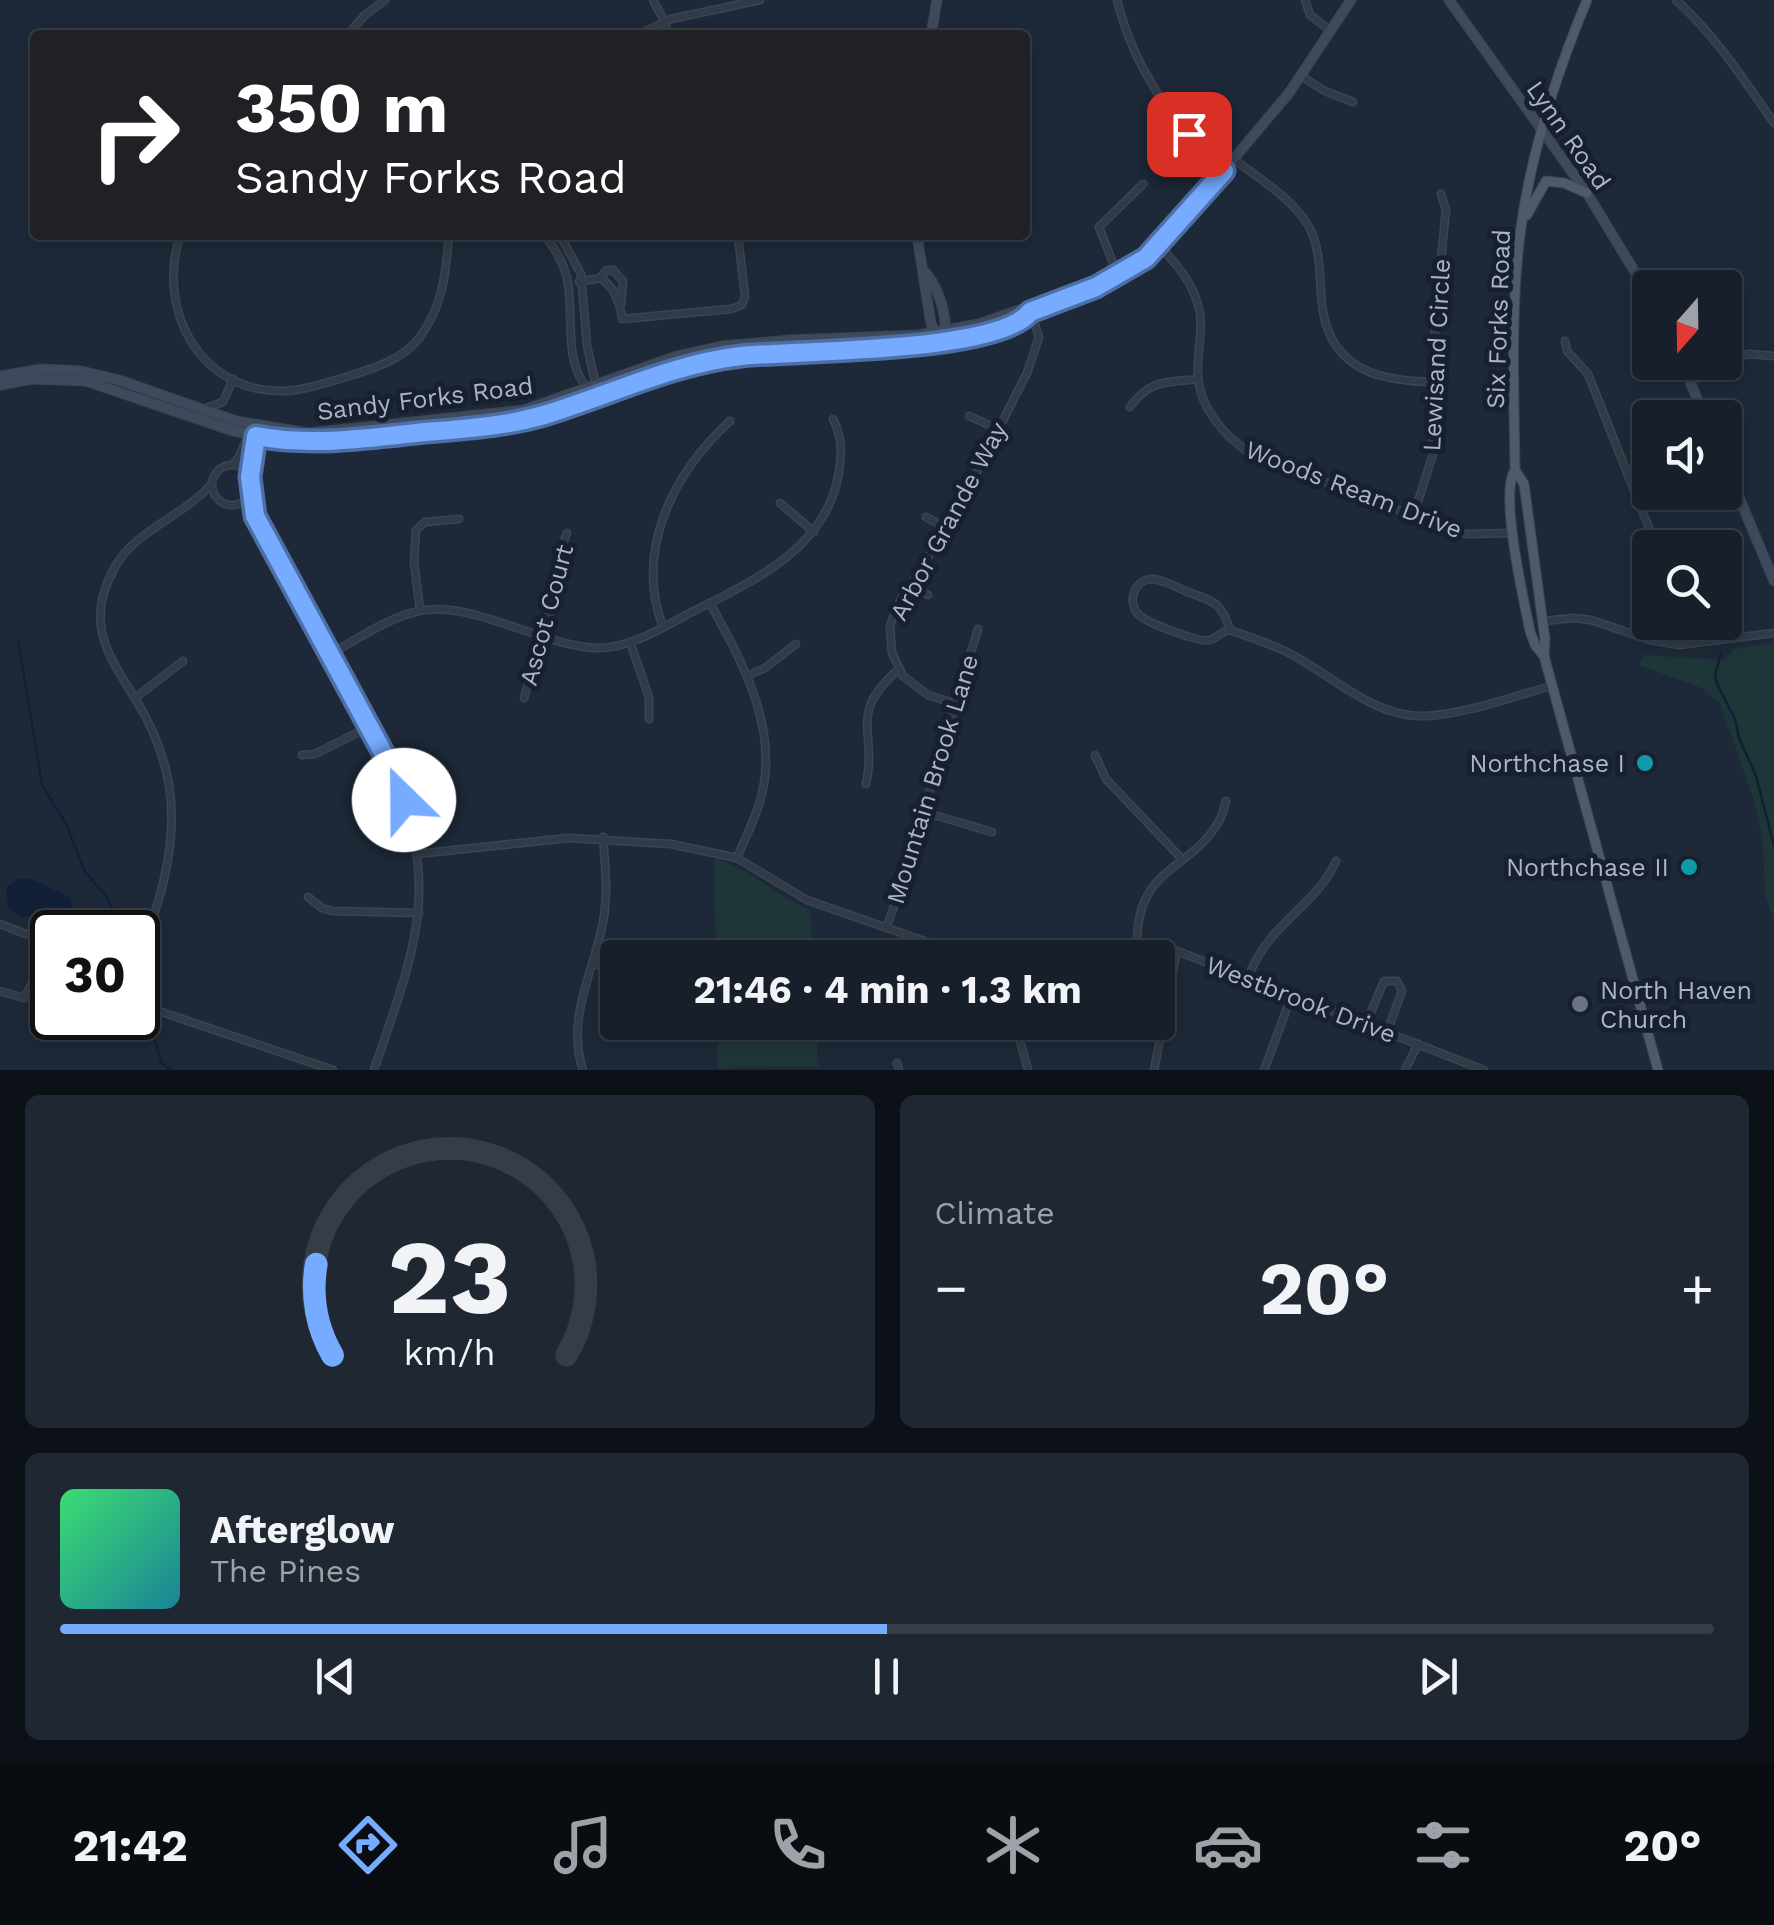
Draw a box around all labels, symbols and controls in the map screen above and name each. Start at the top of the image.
text: 350 m [235,67,448,149]
icon: right [70,70,200,200]
street label: Lynn Road [1521,75,1617,195]
pin [1147,92,1232,177]
icon: arrive [1162,107,1217,162]
text: Sandy Forks Road [235,151,627,204]
street label: Six Forks Road [1481,229,1516,409]
street label: Lewisand Circle [1417,258,1456,452]
north arrow [1632,270,1742,380]
map controls [1632,270,1742,640]
street label: Sandy Forks Road [315,371,535,426]
button: sound [1632,400,1742,510]
street label: Arbor Grande Way [884,417,1013,625]
street label: Woods Ream Drive [1241,435,1466,544]
button: search [1632,530,1742,640]
street label: Ascot Court [514,541,579,689]
street label: Mountain Brook Lane [881,651,984,907]
position arrow [352,748,456,852]
place label: Northchase I [1469,749,1625,778]
marker: Northchase I [1634,752,1656,774]
place label: Northchase II [1506,853,1669,882]
marker: Northchase II [1678,856,1700,878]
speed limit sign: 30 [30,910,160,1040]
street label: Westbrook Drive [1202,950,1400,1049]
text: 21:46 · 4 min · 1.3 km [693,968,1082,1012]
place label: North Haven Church [1600,976,1752,1034]
marker: North Haven Church [1569,993,1591,1015]
text: Climate [935,1194,1055,1232]
text: 23 [388,1216,512,1338]
text: 20° [1259,1244,1389,1332]
text: − [935,1256,968,1320]
text: + [1681,1256,1714,1320]
text: km/h [404,1332,496,1374]
text: Afterglow [210,1508,395,1552]
text: The Pines [210,1552,361,1590]
icon: previous [308,1649,363,1704]
icon: pause [859,1649,914,1704]
icon: next [1411,1649,1466,1704]
icon: directions [333,1810,403,1880]
icon: music [548,1810,618,1880]
icon: phone [763,1810,833,1880]
icon: climate [978,1810,1048,1880]
icon: car [1193,1810,1263,1880]
icon: filters [1408,1810,1478,1880]
text: 21:42 [73,1819,188,1872]
text: 20° [1623,1819,1701,1872]

